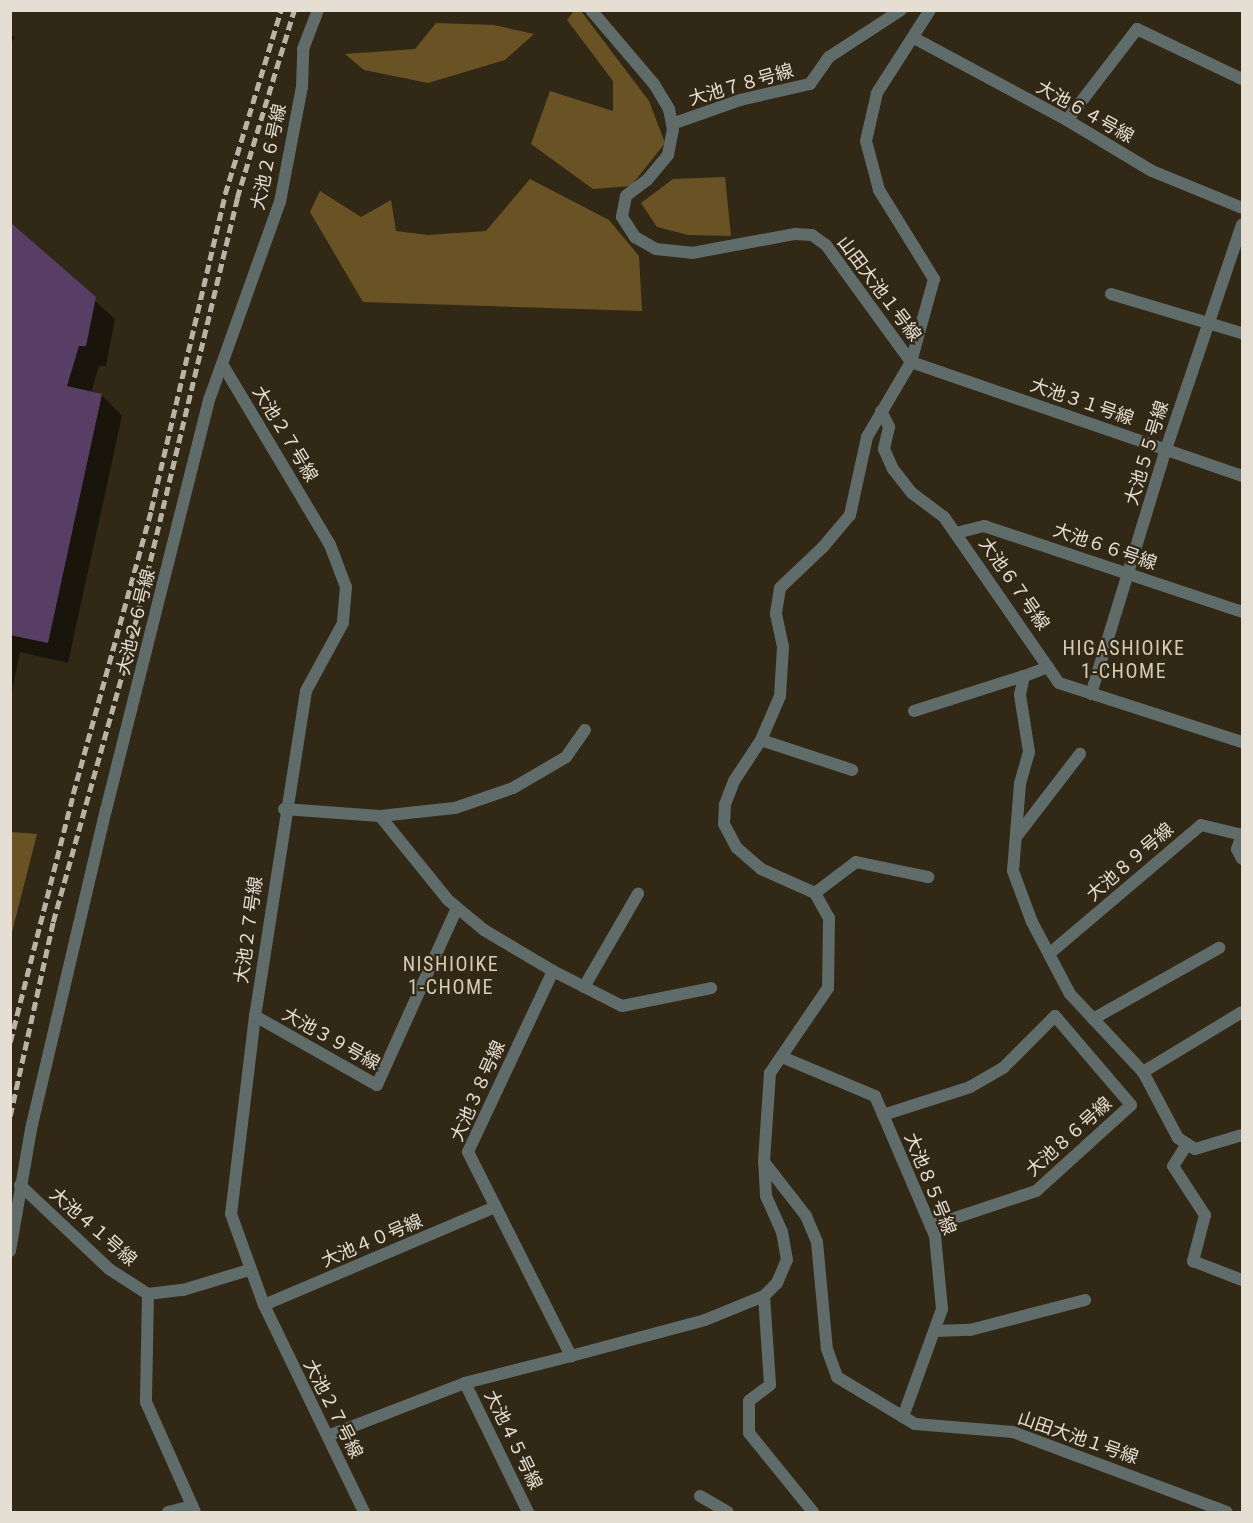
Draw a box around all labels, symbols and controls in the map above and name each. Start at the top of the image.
street label: 大池７８号線 [686,60,796,110]
street label: 大池６４号線 [1033,76,1137,148]
street label: 大池２６号線 [247,102,291,212]
street label: 山田大池１号線 [832,232,926,346]
street label: 大池３１号線 [1027,374,1137,430]
street label: 大池２７号線 [248,382,322,486]
street label: 大池５５号線 [1121,398,1173,508]
street label: 大池６６号線 [1050,519,1160,575]
street label: 大池６７号線 [974,534,1054,634]
street label: 大池２６号線 [112,567,160,677]
district label: HIGASHIOIKE 1-CHOME [1063,636,1185,683]
street label: 大池８９号線 [1082,818,1178,906]
street label: 大池２７号線 [231,875,267,985]
district label: NISHIOIKE 1-CHOME [403,953,499,1000]
street label: 大池３９号線 [279,1003,383,1075]
street label: 大池３８号線 [446,1037,510,1145]
street label: 大池８６号線 [1022,1093,1116,1181]
street label: 大池８５号線 [900,1130,960,1238]
street label: 大池４１号線 [45,1183,141,1271]
street label: 大池４０号線 [318,1210,426,1272]
street label: 大池２７号線 [299,1356,367,1462]
street label: 大池４５号線 [480,1387,546,1493]
street label: 山田大池１号線 [1015,1407,1141,1469]

